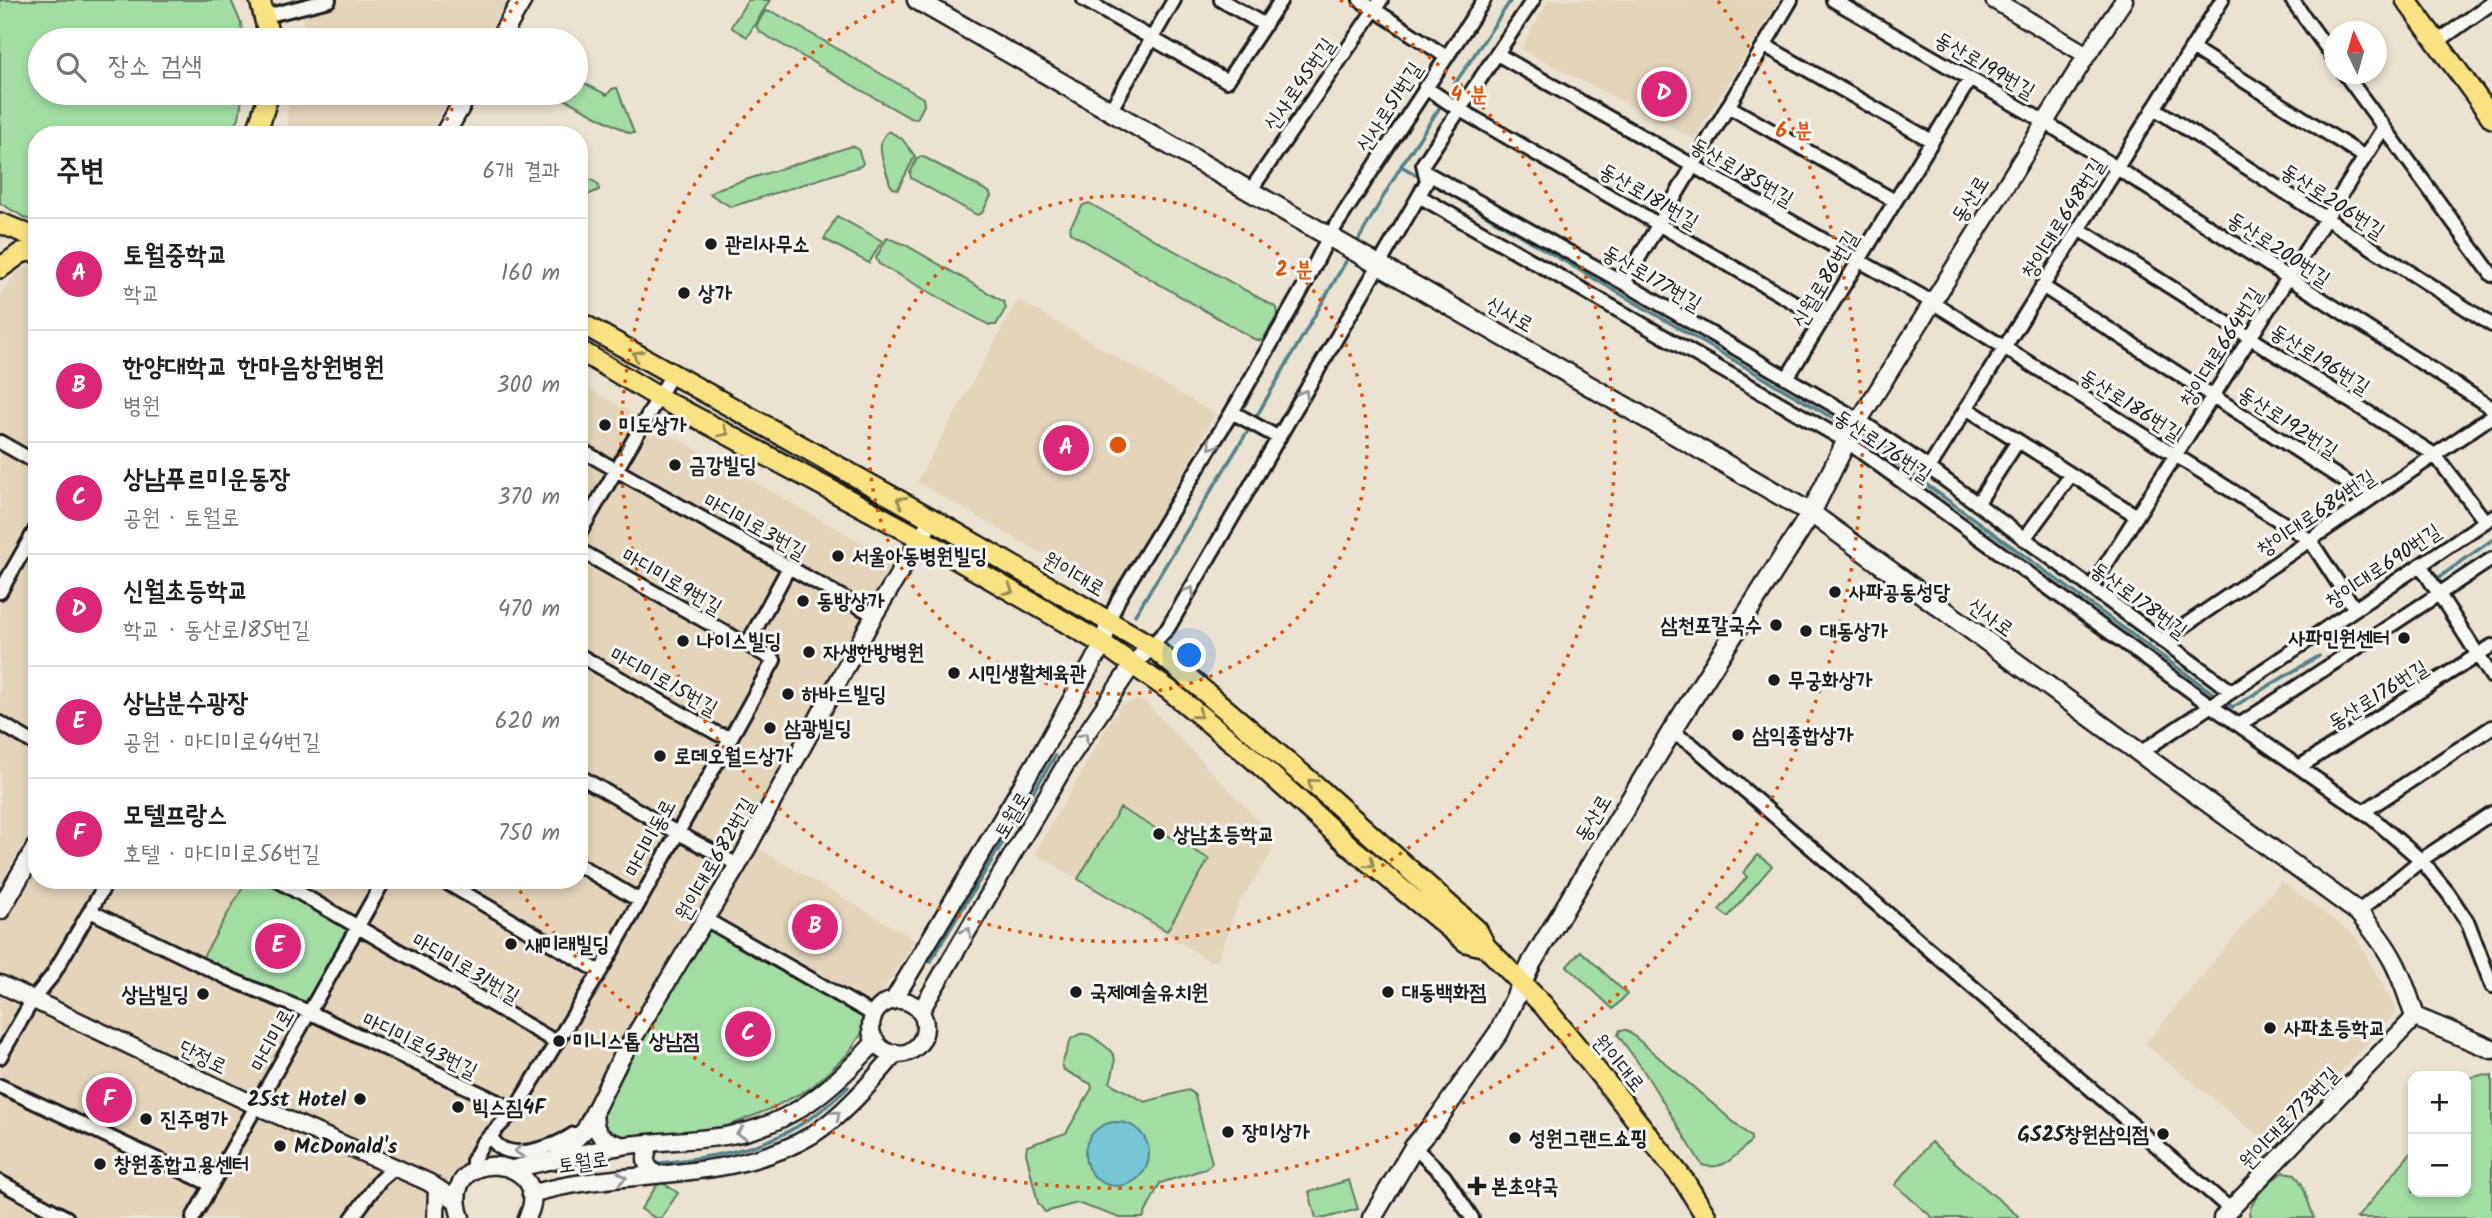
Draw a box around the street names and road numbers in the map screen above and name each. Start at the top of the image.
street label: 동산로199번길 [1928,24,2041,109]
street label: 신사로45번길 [1256,31,1345,138]
street label: 신사로51번길 [1349,56,1432,160]
street label: 동산로185번길 [1683,130,1799,216]
street label: 창이대로648번길 [2014,152,2115,286]
street label: 동산로181번길 [1592,155,1704,239]
street label: 동산로206번길 [2273,156,2391,249]
street label: 동산로 [1944,170,1999,230]
street label: 동산로200번길 [2220,204,2337,296]
street label: 신월로86번길 [1784,225,1869,335]
street label: 동산로177번길 [1595,237,1707,321]
street label: 창이대로664번길 [2172,281,2272,414]
street label: 신사로 [1479,288,1539,342]
street label: 동산로196번길 [2263,316,2376,404]
street label: 동산로186번길 [2073,362,2188,451]
street label: 동산로192번길 [2231,378,2344,468]
street label: 동산로176번길 [1826,402,1938,492]
street label: 창이대로684번길 [2251,462,2383,566]
street label: 마디미로3번길 [697,485,812,569]
street label: 창이대로690번길 [2319,516,2449,618]
street label: 마디미로9번길 [615,540,728,625]
street label: 원이대로 [1036,544,1111,606]
street label: 동산로178번길 [2083,555,2194,648]
street label: 신사로 [1960,590,2020,646]
street label: 마디미로15번길 [603,639,724,726]
street label: 동산로176번길 [2322,652,2435,740]
street label: 토월로 [986,786,1040,846]
street label: 동산로 [1567,789,1621,849]
street label: 원이대로682번길 [668,792,765,928]
street label: 마디미동로 [617,794,686,884]
street label: 마디미로31번길 [405,925,526,1014]
street label: 마디미로 [242,1003,304,1078]
street label: 마디미로43번길 [356,1004,483,1089]
street label: 원이대로 [1583,1027,1652,1100]
street label: 단정로 [172,1032,232,1084]
street label: 원이대로773번길 [2232,1060,2348,1178]
street label: 토월로 [556,1144,611,1183]

